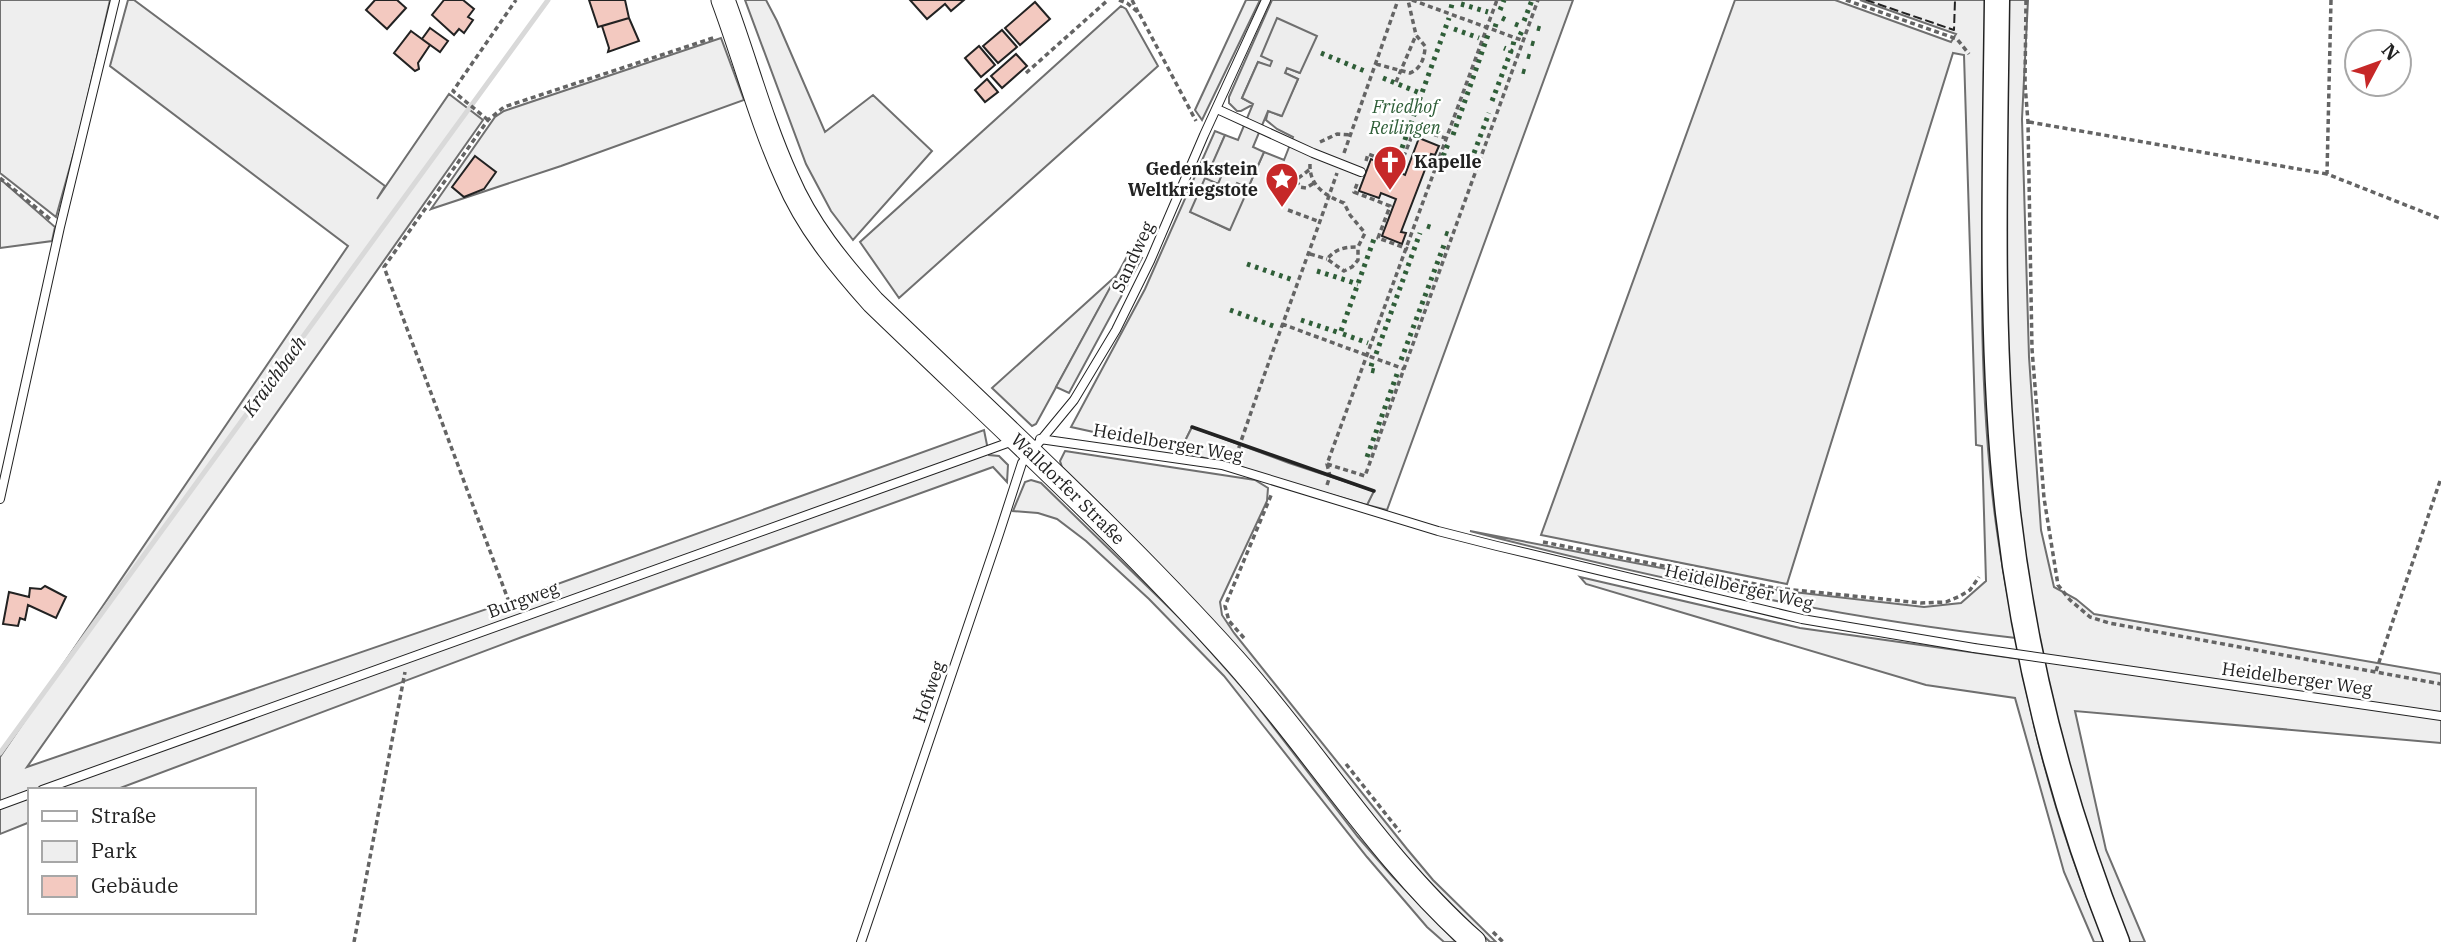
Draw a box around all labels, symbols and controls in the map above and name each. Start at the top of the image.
north arrow [2343,28,2413,98]
text: N [2377,38,2405,65]
park label: Friedhof Reilingen [1368,95,1442,139]
church icon: Kapelle [1371,143,1409,192]
place label: Kapelle [1414,150,1482,173]
place label: Gedenkstein Weltkriegstote [1128,157,1258,201]
place icon: Gedenkstein Weltkriegstote [1263,160,1301,209]
street label: Sandweg [1106,217,1159,296]
water label: Kraichbach [236,331,312,422]
street label: Heidelberger Weg [1091,418,1245,467]
street label: Walldorfer Straße [1006,428,1130,549]
street label: Heidelberger Weg [1663,558,1816,615]
street label: Burgweg [484,576,562,623]
street label: Heidelberger Weg [2220,657,2374,700]
street label: Hofweg [907,658,950,726]
legend [28,788,256,914]
text: Straße [91,801,156,829]
text: Park [91,836,138,864]
text: Gebäude [91,871,179,899]

